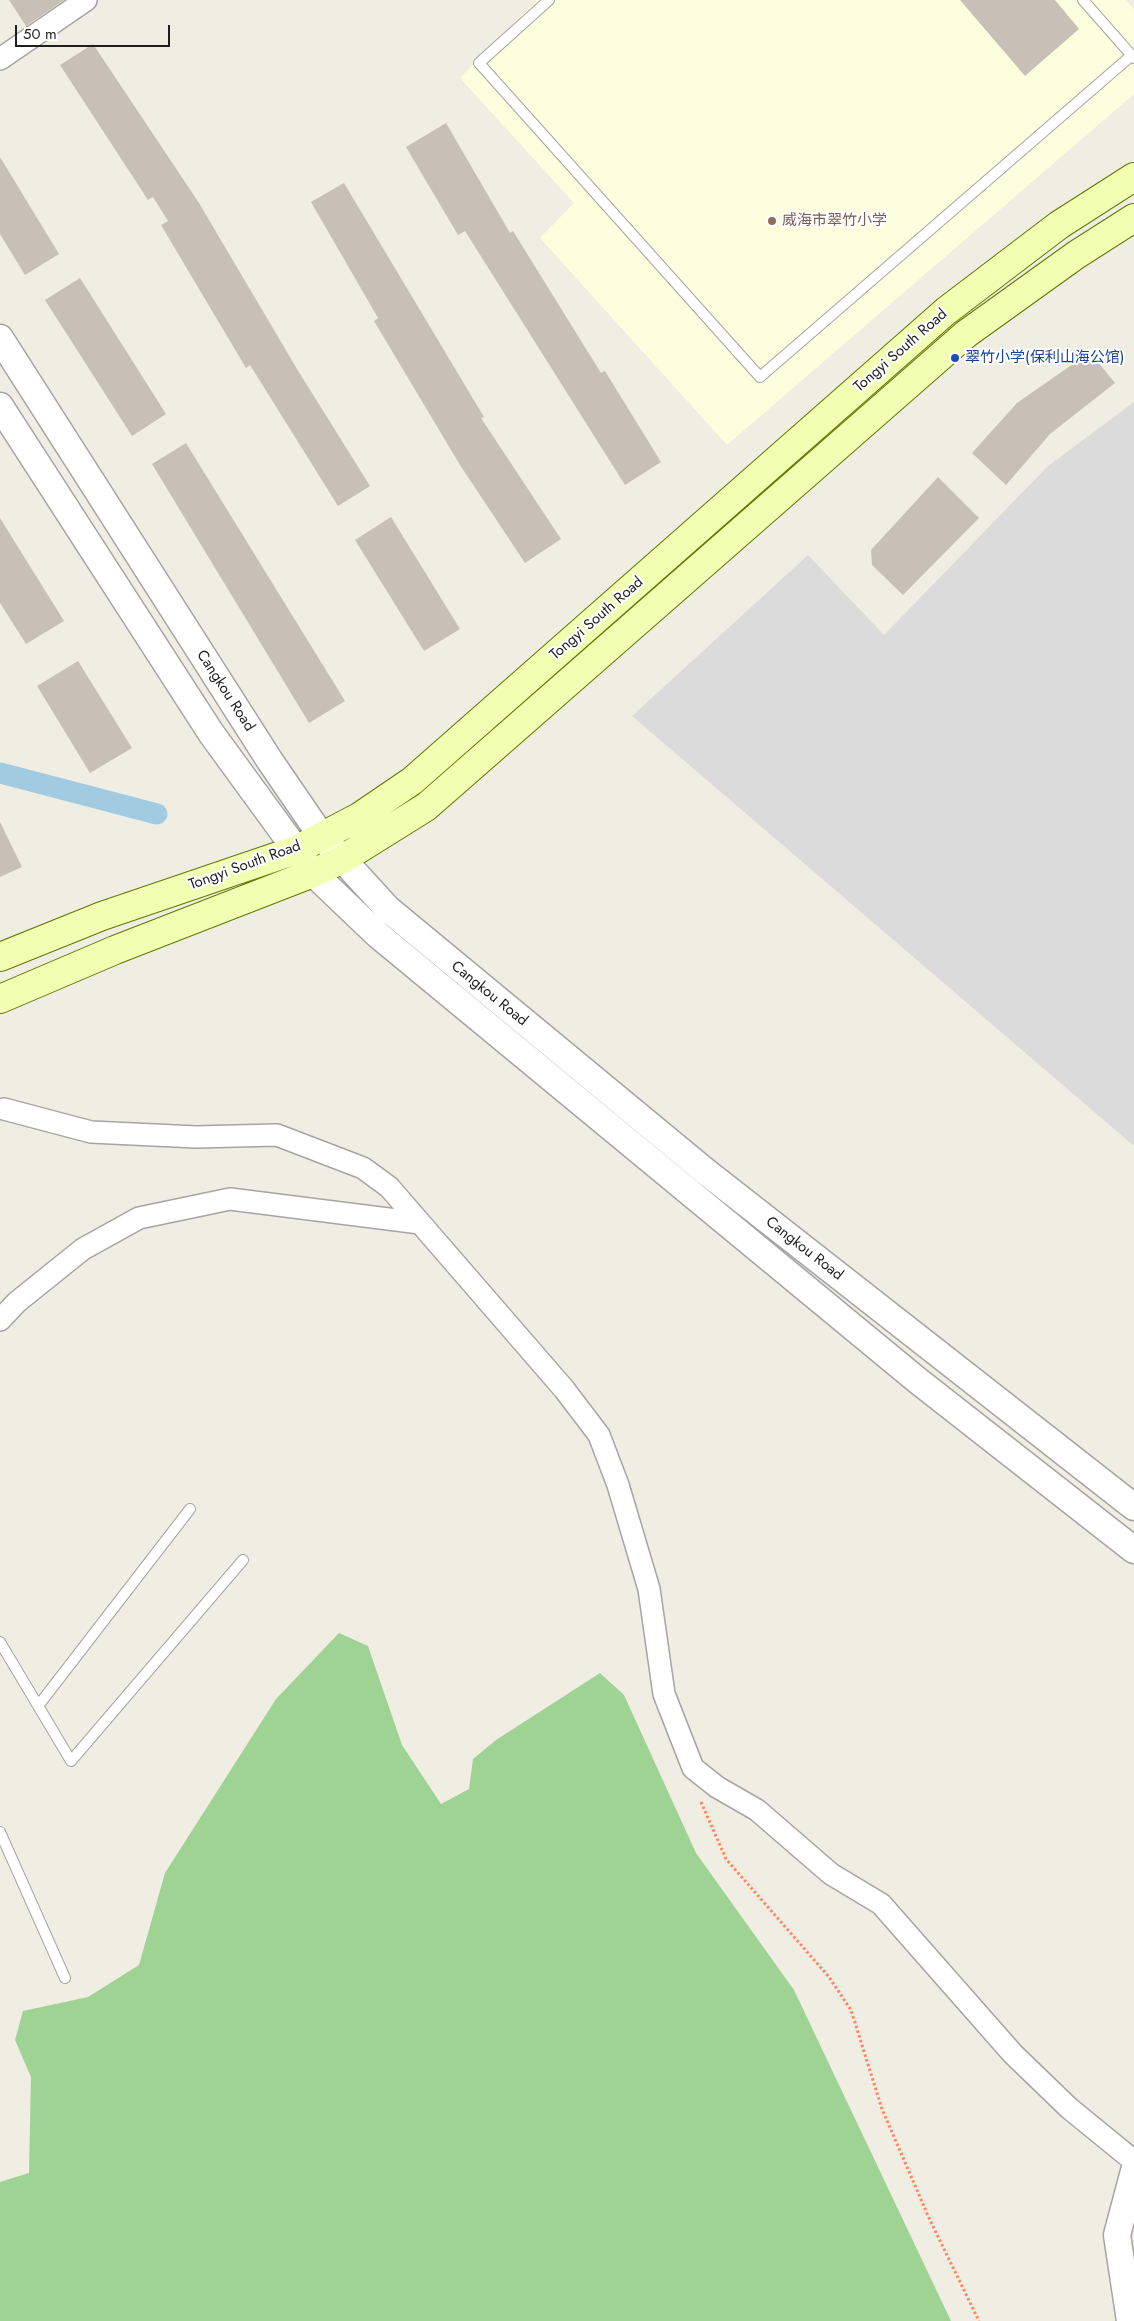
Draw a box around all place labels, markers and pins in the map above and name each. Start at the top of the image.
place label: 威海市翠竹小学 [782,212,887,230]
marker: 威海市翠竹小学 [766,215,778,227]
place label: 翠竹小学(保利山海公馆) [965,349,1124,367]
marker: 翠竹小学(保利山海公馆) [949,352,961,364]

